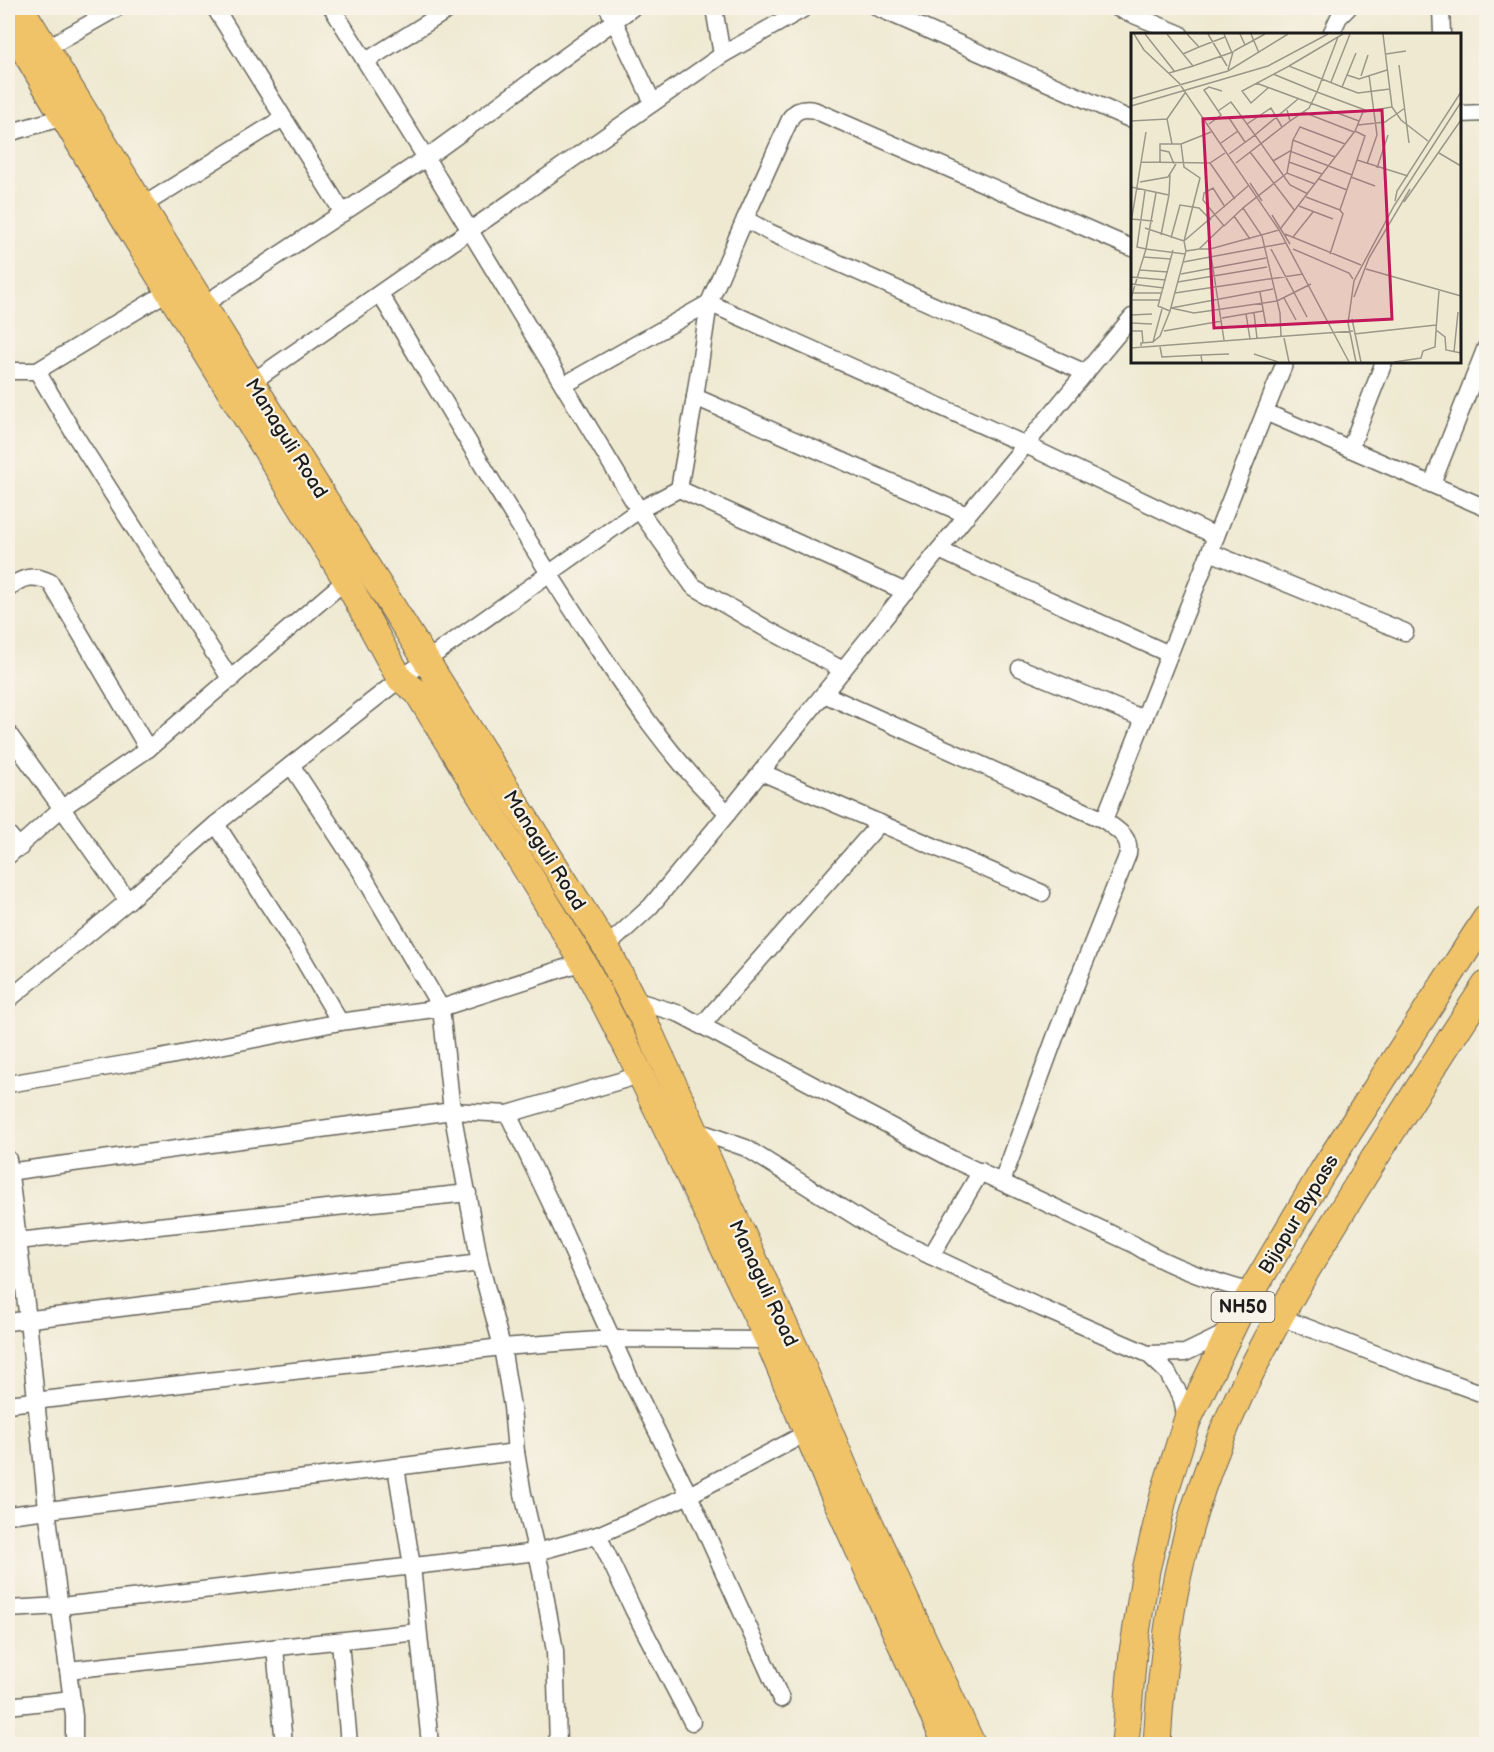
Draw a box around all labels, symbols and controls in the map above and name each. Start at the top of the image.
inset map [1131,33,1461,363]
street label: Managuli Road [240,374,333,503]
street label: Managuli Road [498,786,591,915]
street label: Bijapur Bypass [1254,1150,1344,1279]
street label: Managuli Road [723,1216,803,1350]
road number: NH50 [1212,1292,1274,1322]

